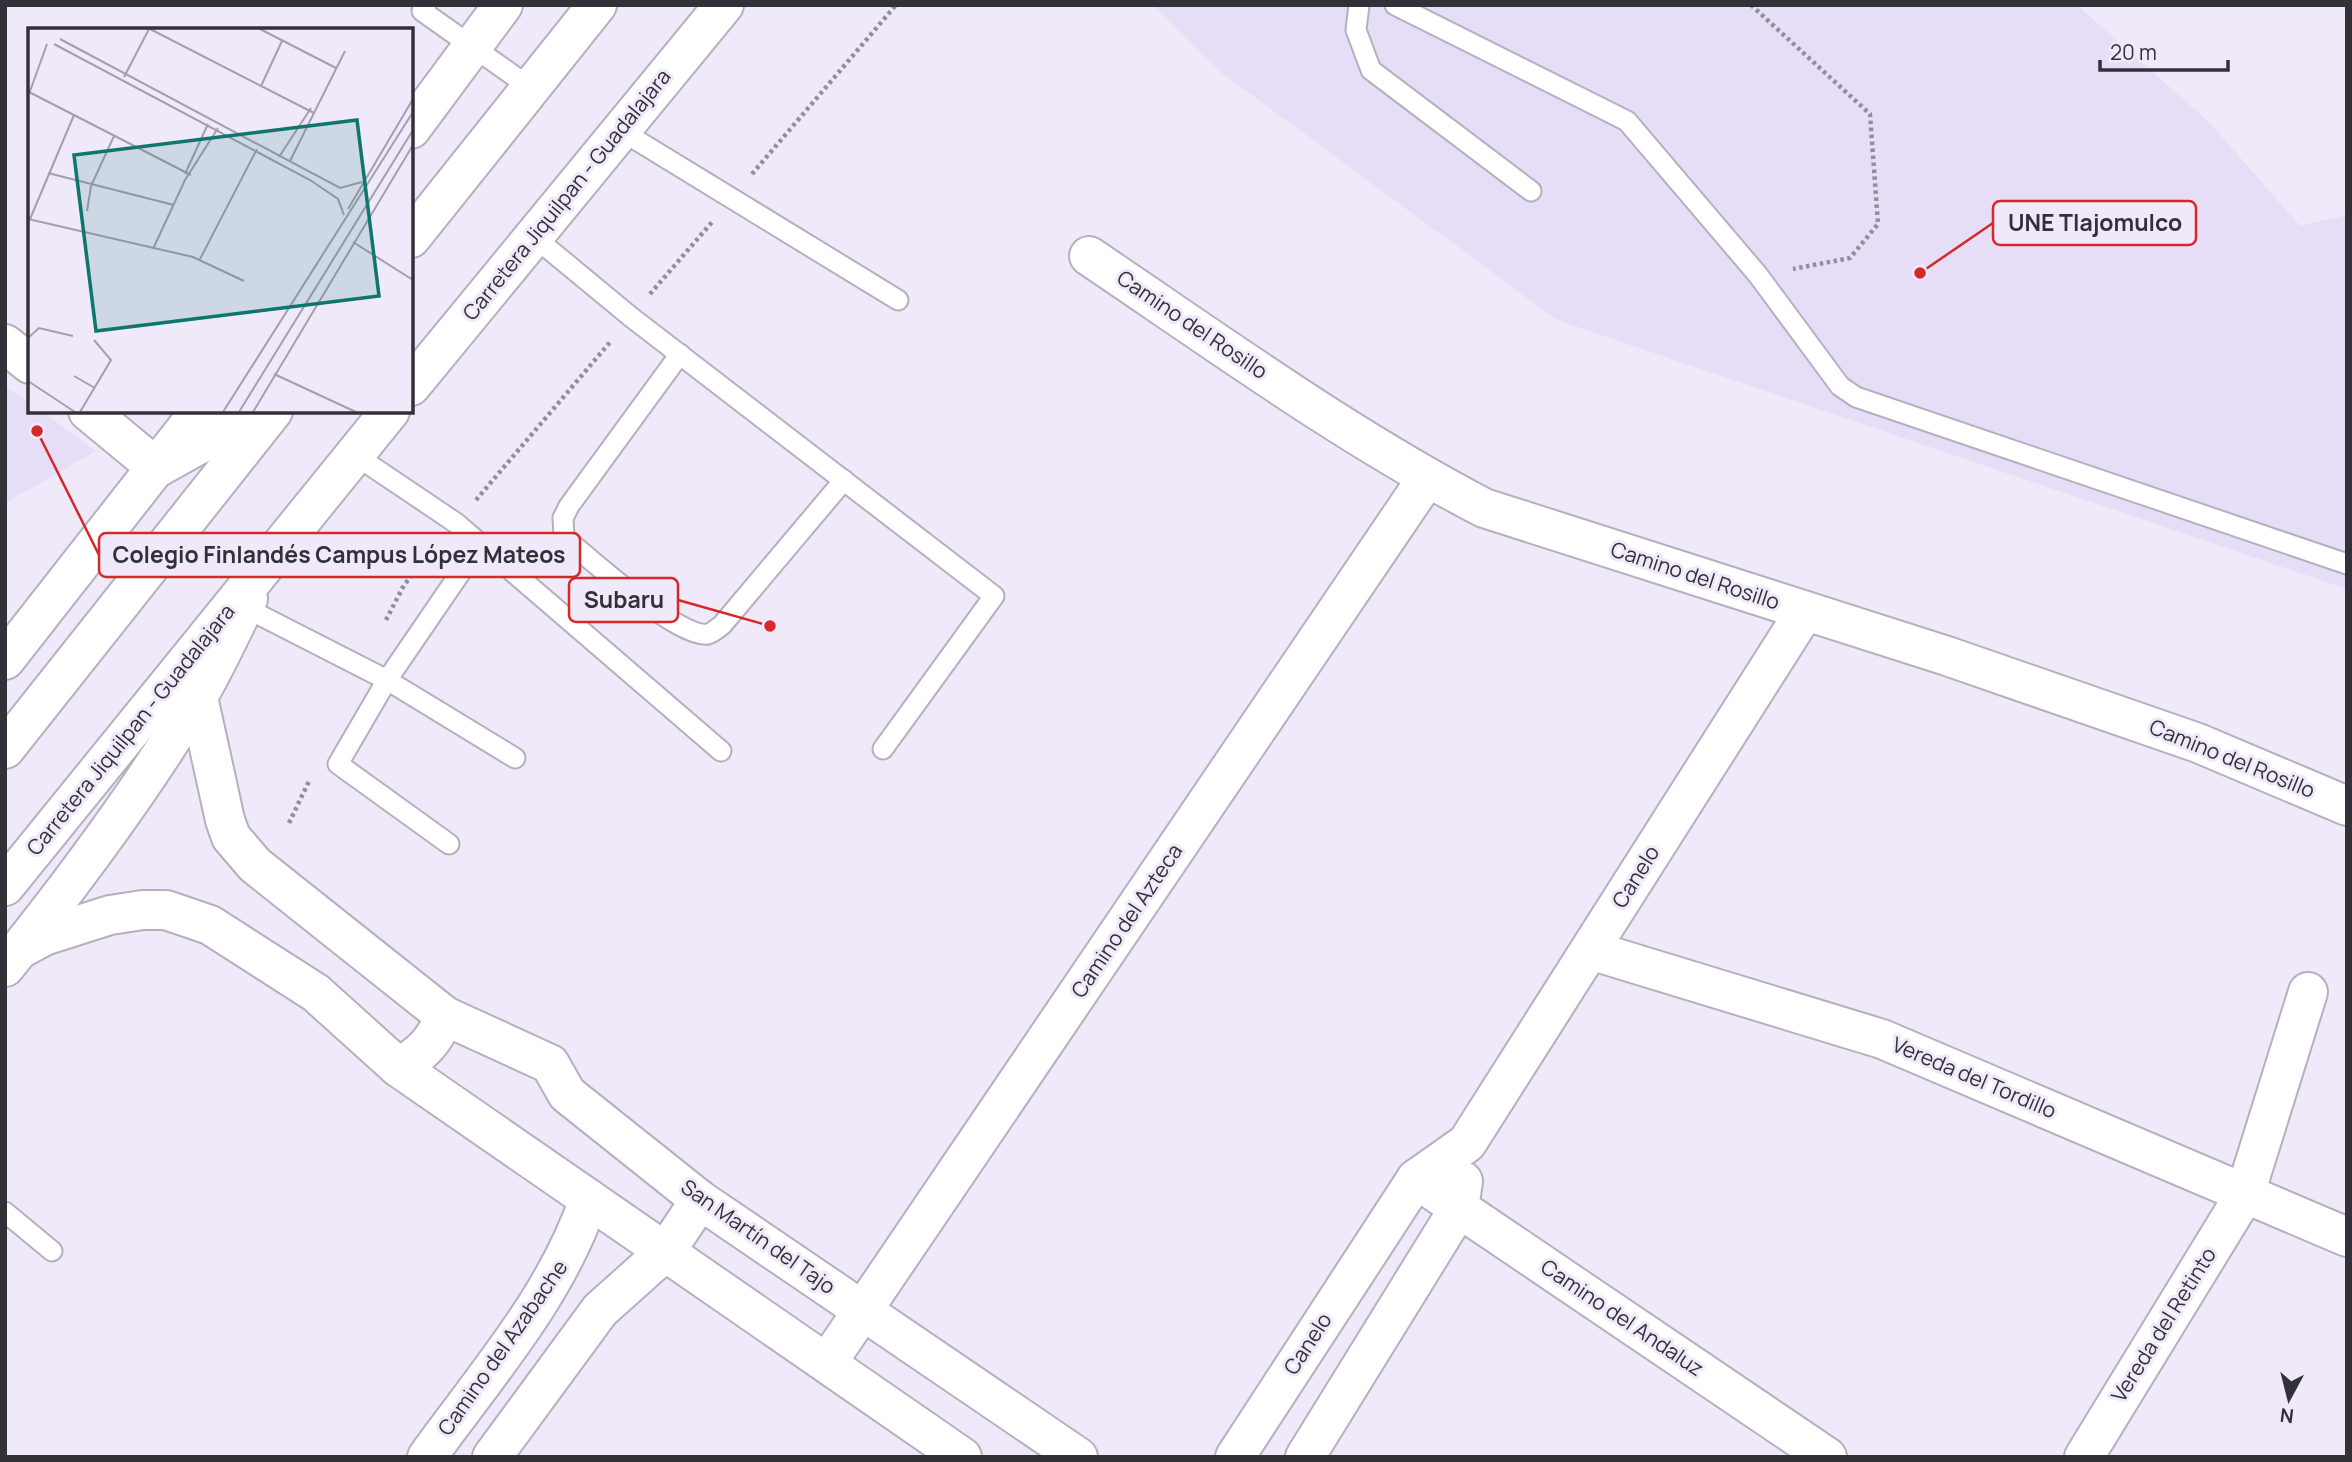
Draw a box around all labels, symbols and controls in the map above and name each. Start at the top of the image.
inset map [28,28,413,413]
scale bar [2100,28,2228,72]
text: 20 m [2110,38,2157,66]
street label: Carretera Jiquilpan - Guadalajara [456,63,676,326]
callout: UNE Tlajomulco [1993,201,2196,245]
text: UNE Tlajomulco [2008,206,2182,238]
street label: Camino del Rosillo [1112,263,1273,385]
callout: Colegio Finlandés Campus López Mateos [99,533,580,577]
street label: Camino del Rosillo [1607,535,1783,616]
text: Colegio Finlandés Campus López Mateos [112,538,566,570]
callout: Subaru [569,578,678,622]
text: Subaru [584,583,664,615]
street label: Carretera Jiquilpan - Guadalajara [20,598,240,861]
street label: Camino del Rosillo [2146,712,2319,804]
street label: Camino del Azteca [1064,838,1188,1003]
street label: Canelo [1605,840,1665,913]
street label: Vereda del Tordillo [1888,1030,2061,1124]
street label: San Martín del Tajo [676,1172,841,1300]
street label: Vereda del Retinto [2104,1242,2222,1407]
street label: Camino del Andaluz [1536,1252,1709,1382]
street label: Camino del Azabache [431,1254,573,1441]
street label: Canelo [1277,1307,1338,1380]
north arrow [2254,1364,2324,1434]
text: N [2279,1402,2295,1430]

